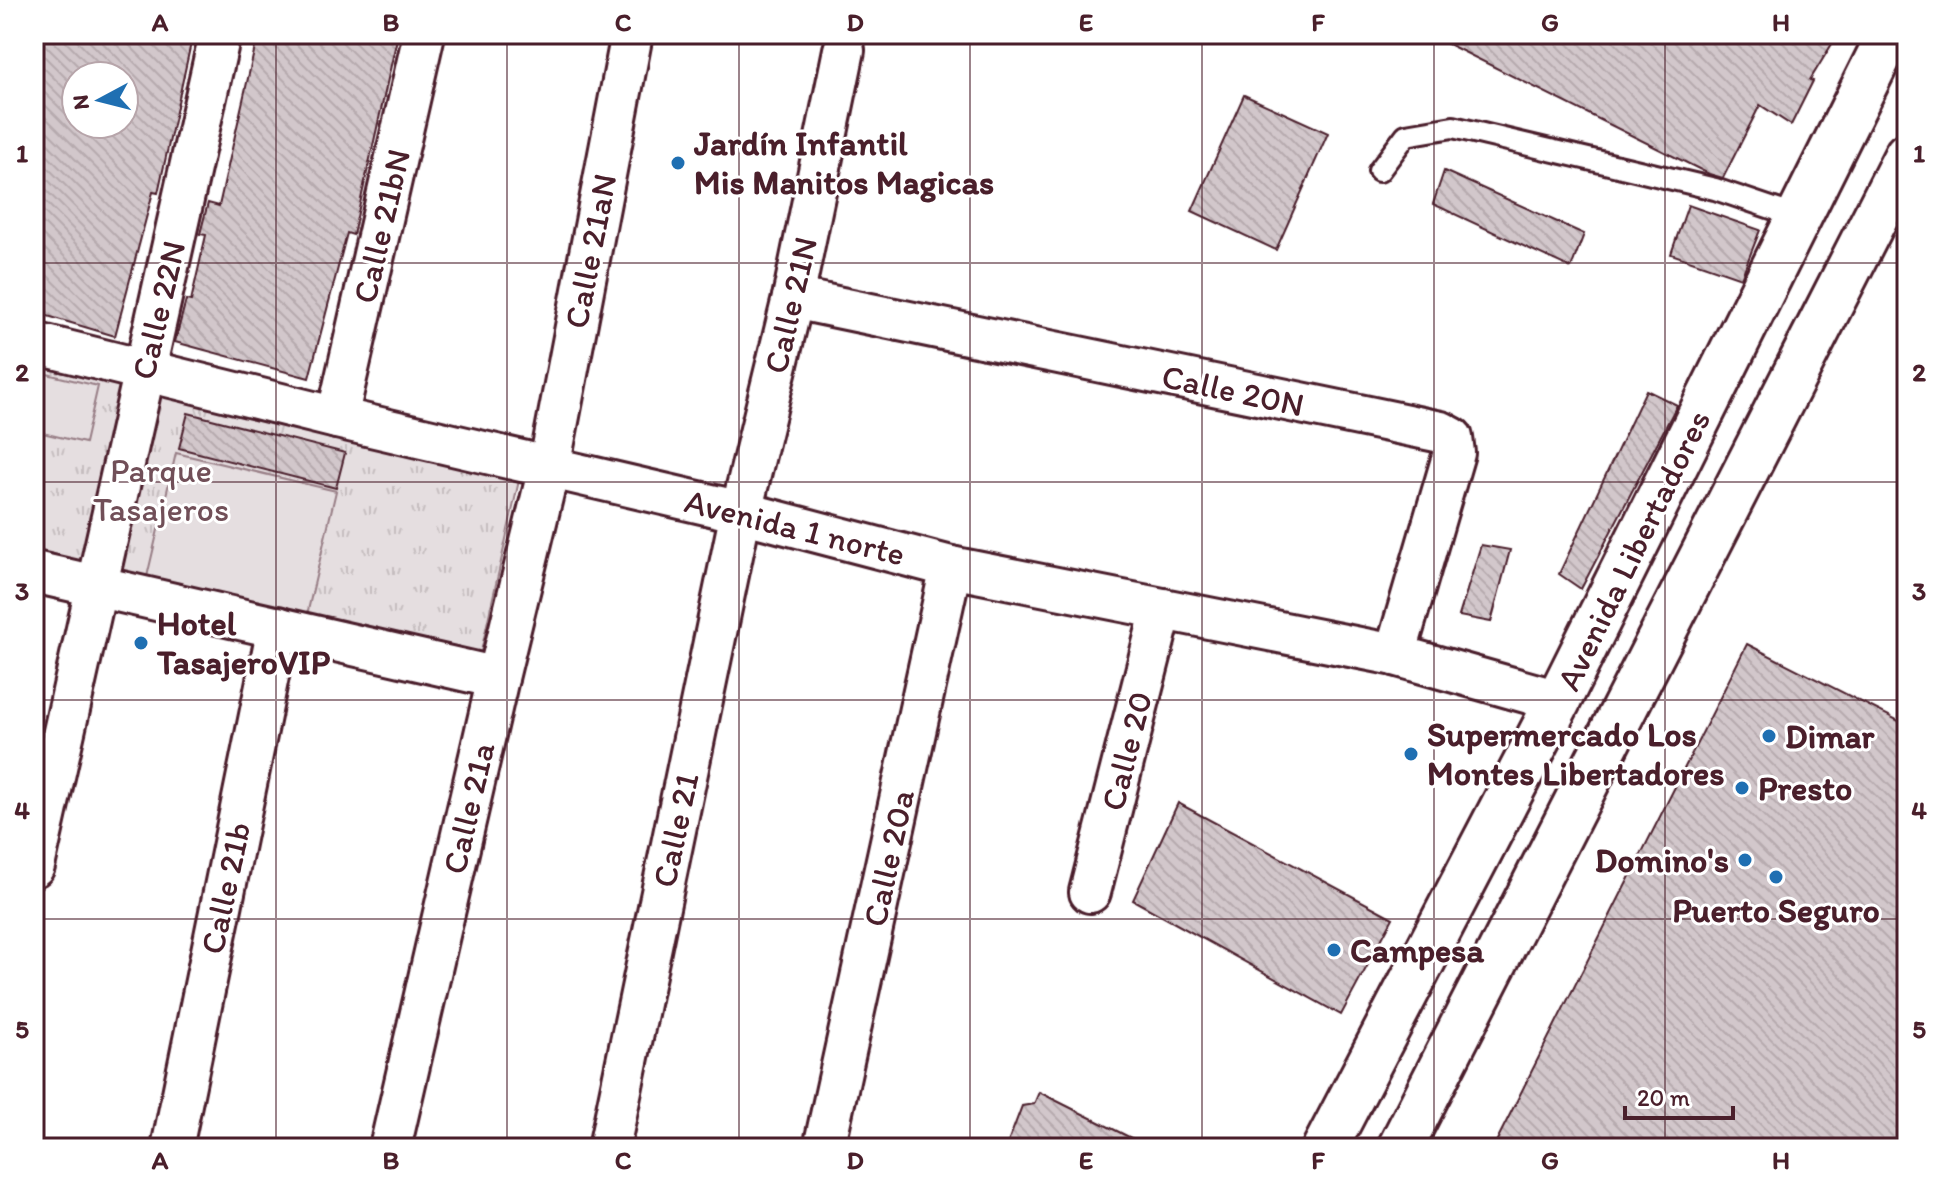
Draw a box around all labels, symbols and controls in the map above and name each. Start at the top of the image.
text: A [151,6,169,38]
text: B [383,6,400,38]
text: C [615,6,632,38]
text: D [846,6,864,38]
text: E [1079,6,1093,38]
text: F [1311,6,1325,38]
text: G [1541,6,1559,38]
text: H [1772,6,1790,38]
north arrow [60,60,140,140]
text: N [66,93,95,111]
place label: Jardín Infantil Mis Manitos Magicas [693,123,994,203]
text: 1 [16,137,28,169]
text: 1 [1913,137,1925,169]
street label: Calle 21bN [344,145,419,307]
marker: Jardín Infantil Mis Manitos Magicas [669,154,687,172]
street label: Calle 21aN [555,170,626,332]
street label: Calle 21N [755,233,826,378]
street label: Calle 22N [123,237,194,384]
street label: Calle 20N [1158,355,1308,426]
text: 2 [15,356,29,388]
text: 2 [1912,356,1926,388]
street label: Avenida Libertadores [1548,403,1719,697]
park label: Parque Tasajeros [93,450,229,530]
street label: Avenida 1 norte [681,480,909,575]
text: 3 [15,575,29,607]
text: 3 [1912,575,1926,607]
place label: Hotel TasajeroVIP [156,603,331,683]
marker: Hotel TasajeroVIP [132,634,150,652]
street label: Calle 20 [1092,687,1161,815]
place label: Supermercado Los Montes Libertadores [1427,714,1725,794]
place label: Dimar [1785,716,1876,757]
marker: Dimar [1760,727,1778,745]
street label: Calle 21a [433,738,504,878]
marker: Supermercado Los Montes Libertadores [1402,745,1420,763]
place label: Presto [1758,768,1852,809]
street label: Calle 21 [643,769,708,891]
marker: Presto [1733,779,1751,797]
street label: Calle 20a [854,785,923,930]
text: 4 [14,794,30,826]
text: 4 [1911,794,1927,826]
street label: Calle 21b [192,818,259,958]
place label: Domino's [1595,840,1729,881]
marker: Domino's [1736,851,1754,869]
marker: Puerto Seguro [1767,868,1785,886]
place label: Puerto Seguro [1672,890,1880,931]
place label: Campesa [1350,930,1484,971]
marker: Campesa [1325,941,1343,959]
text: 5 [15,1013,29,1045]
text: 5 [1912,1013,1926,1045]
scale bar [1625,1070,1733,1120]
text: 20 m [1637,1083,1690,1112]
text: A [151,1144,169,1176]
text: B [383,1144,400,1176]
text: C [615,1144,632,1176]
text: D [846,1144,864,1176]
text: E [1079,1144,1093,1176]
text: F [1311,1144,1325,1176]
text: G [1541,1144,1559,1176]
text: H [1772,1144,1790,1176]

